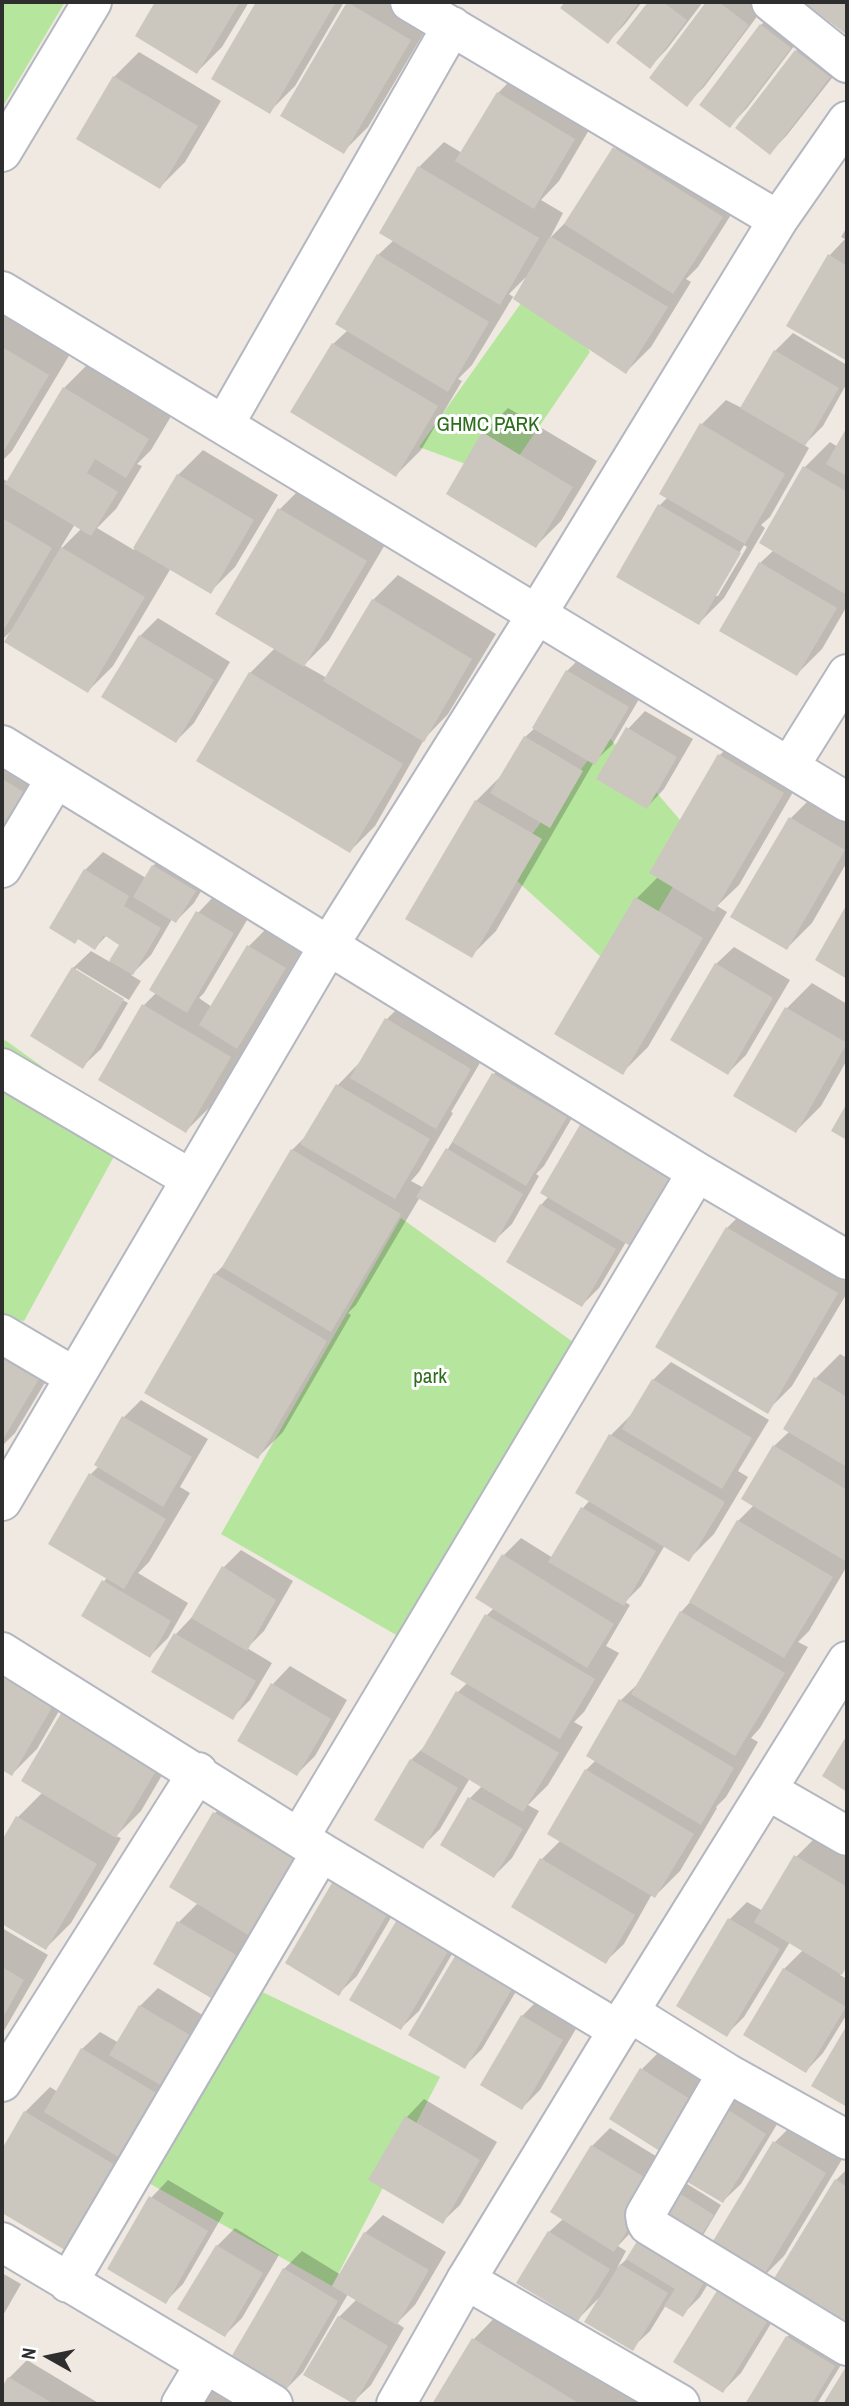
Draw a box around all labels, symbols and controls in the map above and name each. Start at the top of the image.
park label: GHMC PARK [436,412,540,438]
park label: park [413,1364,447,1390]
north arrow [14,2322,84,2392]
text: N [15,2346,42,2361]

